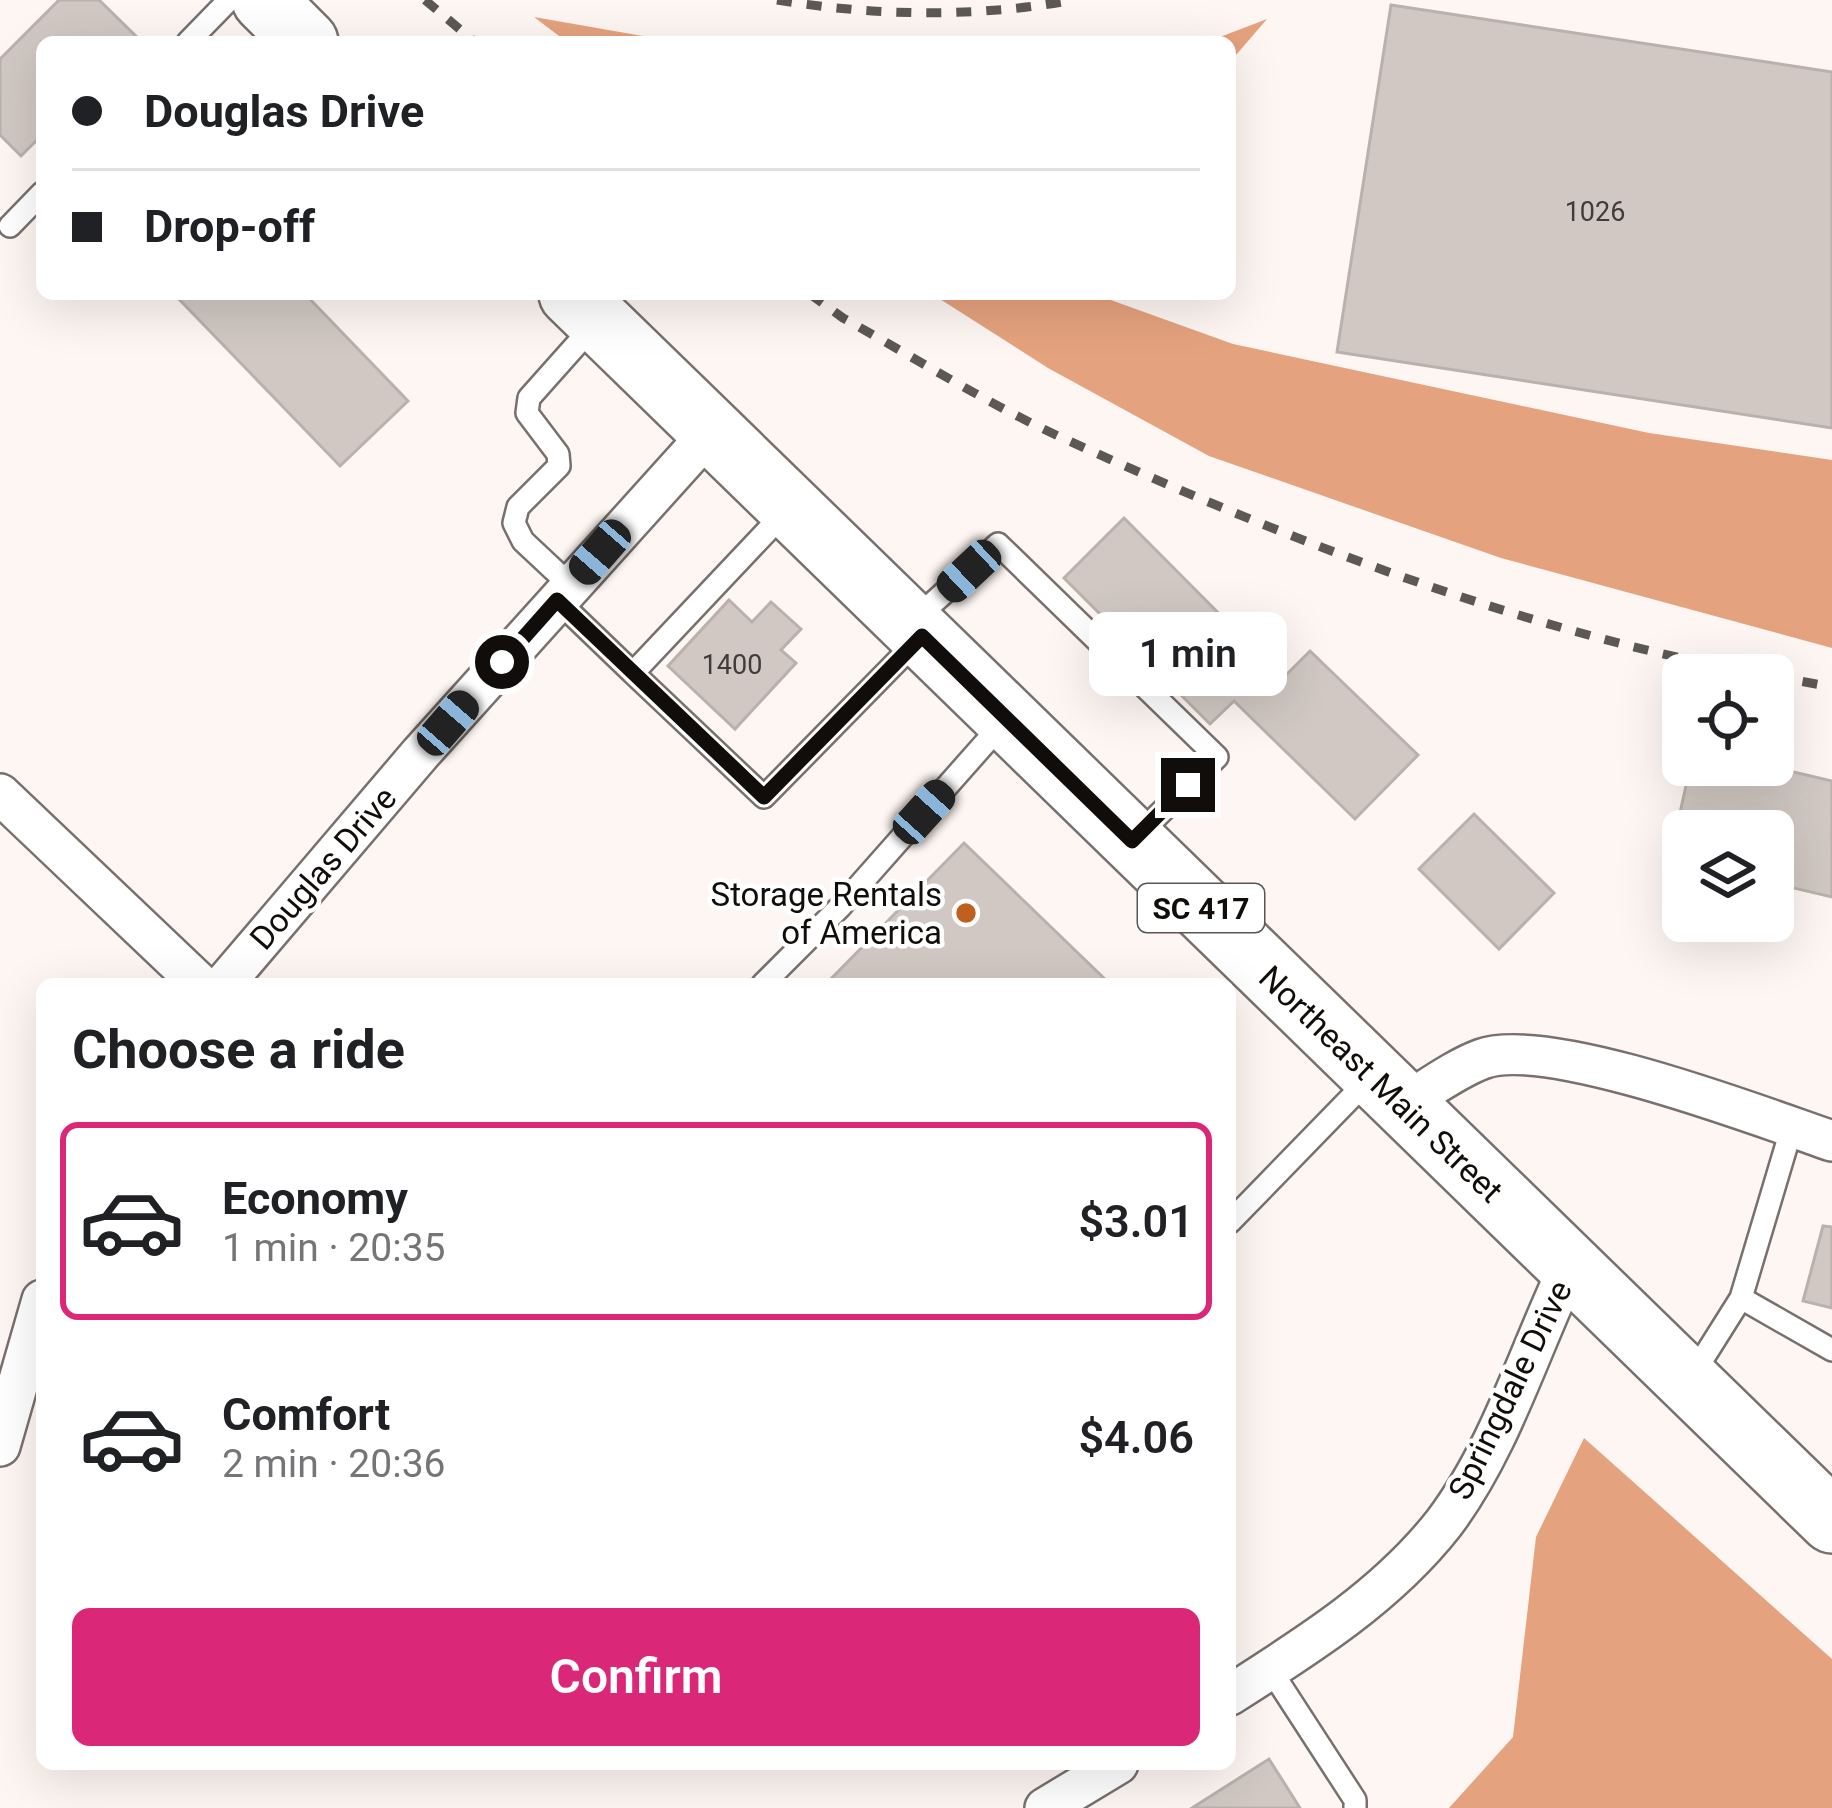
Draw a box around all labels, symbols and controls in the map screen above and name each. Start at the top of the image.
text: Douglas Drive [144,85,424,138]
house number: 1026 [1565,196,1625,228]
text: Drop-off [144,200,315,253]
car [563,513,637,591]
car [930,533,1008,609]
callout: 1 min [1089,611,1287,695]
text: 1 min [1139,631,1237,677]
route start [475,635,529,689]
house number: 1400 [702,649,762,681]
map controls [1662,654,1794,942]
button: locate [1662,654,1794,786]
car [411,684,485,762]
route end [1161,758,1215,812]
car [887,773,961,851]
street label: Douglas Drive [242,779,404,957]
button: layers [1662,810,1794,942]
place label: Storage Rentals of America [711,875,942,952]
road number: SC 417 [1138,884,1264,932]
marker: Storage Rentals of America [953,900,979,926]
street label: Northeast Main Street [1251,958,1511,1210]
text: Choose a ride [72,1018,405,1081]
icon: car [78,1167,186,1275]
text: Economy [222,1172,408,1225]
text: $3.01 [1078,1195,1194,1248]
text: 1 min · 20:35 [222,1225,445,1271]
street label: Springdale Drive [1440,1274,1580,1506]
icon: car [78,1383,186,1491]
text: Comfort [222,1388,390,1441]
text: $4.06 [1078,1411,1194,1464]
text: 2 min · 20:36 [222,1441,445,1487]
button: Confirm [72,1608,1200,1746]

